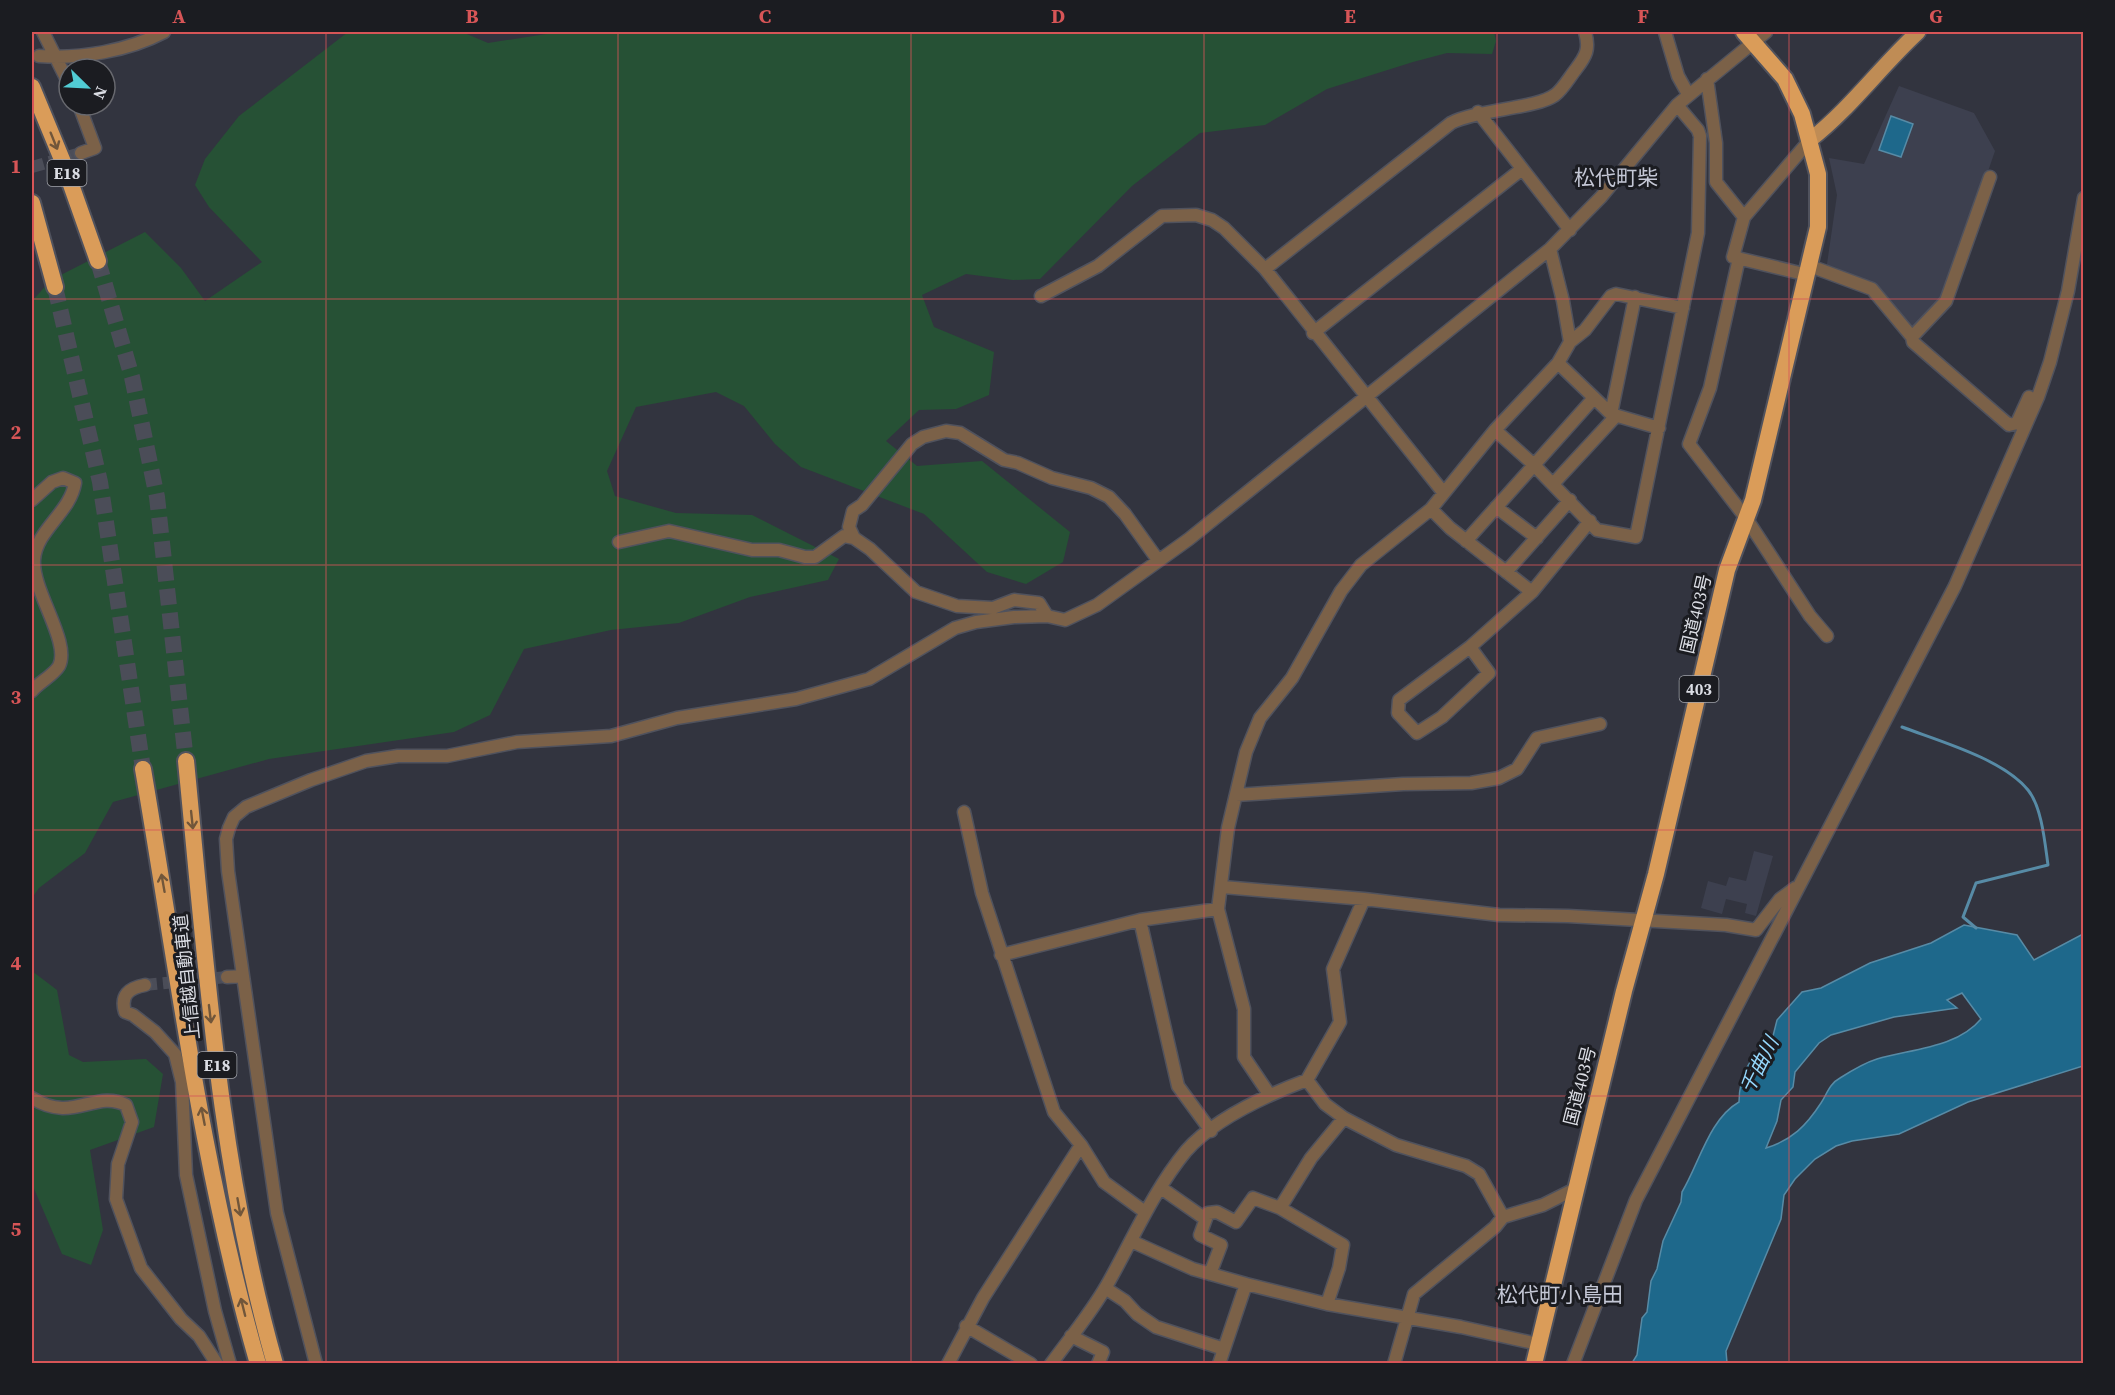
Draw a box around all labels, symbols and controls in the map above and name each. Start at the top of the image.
text: A [172,2,186,30]
text: B [465,2,479,30]
text: C [759,2,771,30]
text: D [1051,2,1065,30]
text: E [1344,2,1356,30]
text: F [1637,2,1649,30]
text: G [1929,2,1943,30]
north arrow [57,57,117,117]
text: N [88,83,113,103]
one-way arrow [49,131,60,150]
text: 1 [11,152,21,180]
road number: E18 [48,160,86,186]
district label: 松代町柴 [1574,163,1658,192]
text: 2 [11,418,22,446]
street label: 国道403号 [1674,572,1717,656]
road number: 403 [1680,676,1718,702]
text: 3 [11,683,22,711]
one-way arrow [187,809,198,829]
one-way arrow [157,873,168,893]
street label: 上信越自動車道 [167,913,206,1041]
text: 4 [11,949,22,977]
one-way arrow [205,1003,216,1023]
water label: 千曲川 [1733,1030,1786,1098]
street label: 国道403号 [1558,1044,1601,1128]
road number: E18 [198,1052,236,1078]
one-way arrow [197,1107,208,1127]
one-way arrow [234,1196,245,1216]
text: 5 [11,1215,22,1243]
district label: 松代町小島田 [1497,1280,1623,1309]
one-way arrow [236,1298,248,1317]

